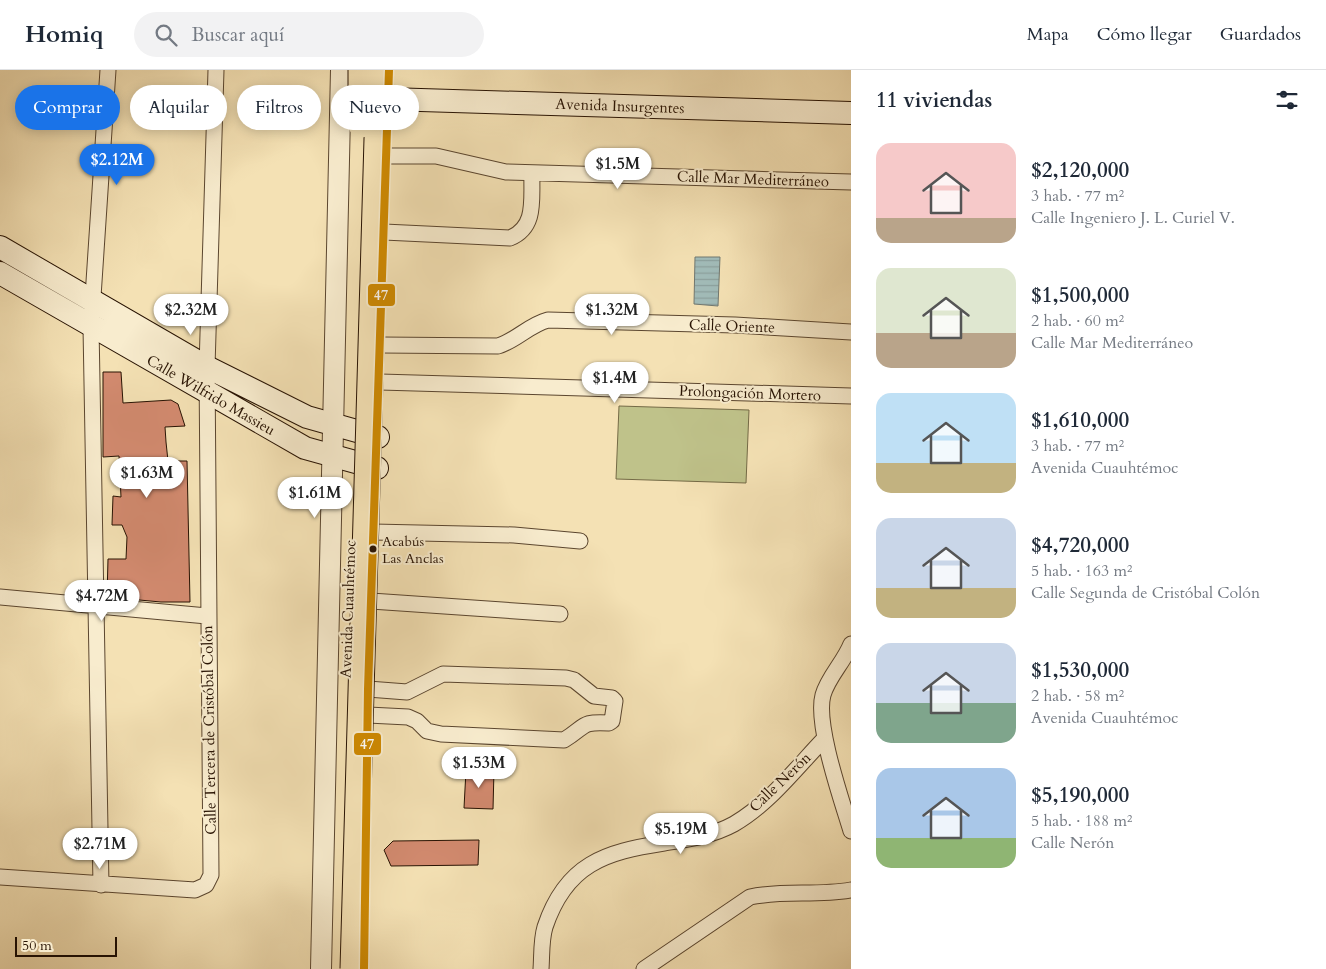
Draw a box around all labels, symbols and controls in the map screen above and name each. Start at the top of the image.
search box [134,12,484,57]
text: Homiq [25,18,104,51]
icon: search [152,21,180,49]
text: Buscar aquí [192,22,284,48]
text: Mapa [1027,22,1069,47]
text: Cómo llegar [1097,22,1192,47]
text: Guardados [1220,22,1301,47]
chip: Comprar [15,85,120,130]
chip: Alquilar [130,85,227,130]
chip: Filtros [237,85,321,130]
chip: Nuevo [331,85,419,130]
text: 11 viviendas [876,86,992,115]
icon: filters [1273,86,1301,114]
street label: Avenida Insurgentes [555,94,685,118]
pin: $2.12M [76,144,158,186]
pin: $1.5M [583,148,653,190]
text: $2.12M [91,149,143,171]
text: $1.5M [596,153,640,175]
text: $2,120,000 [1031,156,1129,185]
icon: home [916,163,976,223]
street label: Calle Mar Mediterráneo [677,166,829,192]
text: 3 hab. · 77 m² [1031,185,1124,207]
text: Calle Ingeniero J. L. Curiel V. [1031,207,1235,229]
text: $1,500,000 [1031,281,1129,310]
line badge: 47 [367,283,396,307]
text: 47 [374,286,388,305]
icon: home [916,288,976,348]
pin: $2.32M [150,294,232,336]
pin: $1.32M [571,294,653,336]
text: $2.32M [165,299,217,321]
text: $1.32M [586,299,638,321]
text: 2 hab. · 60 m² [1031,310,1124,332]
street label: Calle Oriente [689,315,775,338]
text: Calle Mar Mediterráneo [1031,332,1193,354]
street label: Calle Wilfrido Massieu [143,350,279,440]
pin: $1.4M [580,362,650,404]
text: $1.4M [593,367,637,389]
street label: Prolongación Mortero [679,381,821,405]
text: $1,610,000 [1031,406,1129,435]
icon: home [916,413,976,473]
text: 3 hab. · 77 m² [1031,435,1124,457]
pin: $1.63M [106,456,188,499]
text: Avenida Cuauhtémoc [1031,457,1178,479]
text: $1.63M [121,462,173,484]
pin: $1.61M [274,476,356,519]
text: $1.61M [289,482,341,504]
text: $4,720,000 [1031,531,1129,560]
place label: Acabús Las Anclas [382,532,444,568]
icon: home [916,538,976,598]
street label: Avenida Cuauhtémoc [336,539,360,678]
marker: Acabús Las Anclas [368,544,378,554]
text: 5 hab. · 163 m² [1031,560,1132,582]
pin: $4.72M [61,580,143,622]
text: Calle Segunda de Cristóbal Colón [1031,582,1260,604]
text: $4.72M [76,585,128,607]
street label: Calle Tercera de Cristóbal Colón [197,625,221,835]
text: $1,530,000 [1031,656,1129,685]
icon: home [916,663,976,723]
text: 2 hab. · 58 m² [1031,685,1124,707]
text: Avenida Cuauhtémoc [1031,707,1178,729]
line badge: 47 [353,732,382,756]
text: 47 [360,735,374,754]
pin: $1.53M [438,746,520,789]
street label: Calle Nerón [745,747,815,816]
text: $1.53M [453,752,505,774]
text: $5,190,000 [1031,781,1129,810]
icon: home [916,788,976,848]
text: 5 hab. · 188 m² [1031,810,1132,832]
pin: $5.19M [640,812,722,855]
text: $5.19M [655,818,707,840]
pin: $2.71M [59,828,141,870]
text: Calle Nerón [1031,832,1114,854]
text: $2.71M [74,833,126,855]
scale bar [15,934,118,957]
text: 50 m [22,936,52,955]

